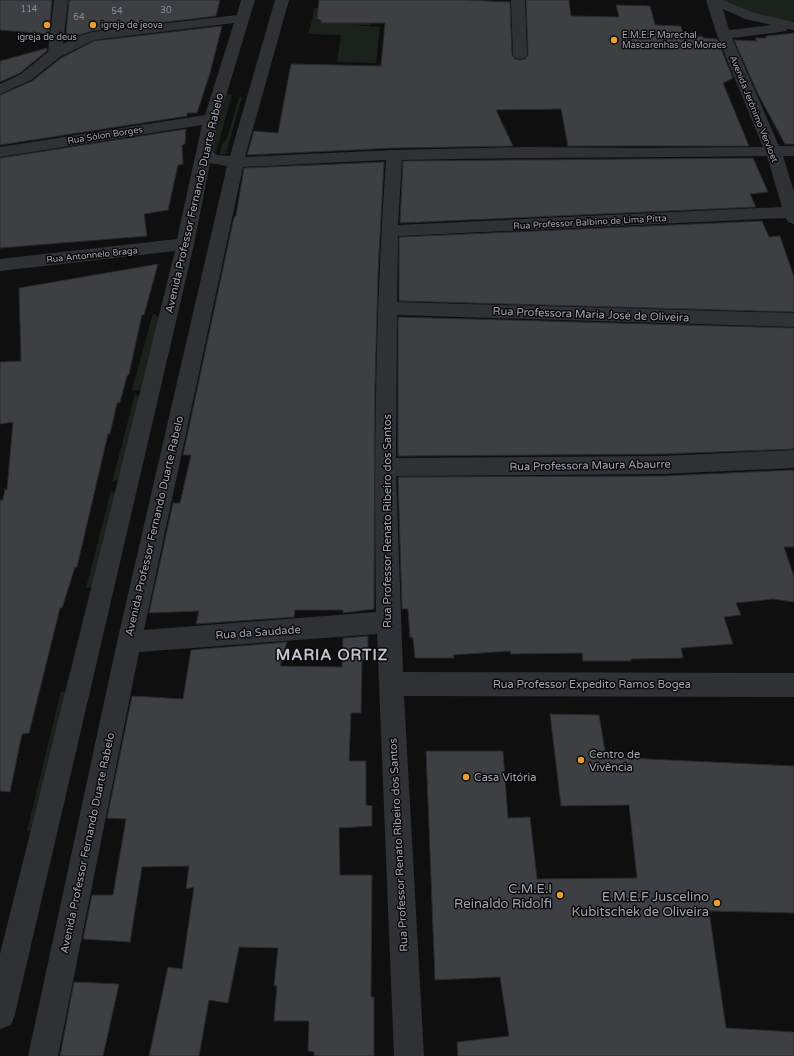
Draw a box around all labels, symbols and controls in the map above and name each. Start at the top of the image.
house number: 114 [21,4,38,15]
house number: 30 [160,5,172,16]
house number: 54 [111,6,123,17]
house number: 64 [73,12,85,23]
marker: igreja de deus [42,20,52,30]
marker: igreja de jeova [88,20,98,30]
place label: igreja de jeova [101,20,163,31]
place label: E.M.E.F Marechal Mascarenhas de Moraes [622,30,726,51]
place label: igreja de deus [17,32,77,43]
marker: E.M.E.F Marechal Mascarenhas de Moraes [609,35,619,45]
street label: Avenida Jerônimo Vervloet [727,54,780,165]
street label: Avenida Professor Fernando Duarte Rabelo [163,92,226,314]
street label: Rua Sólon Borges [67,124,143,147]
street label: Rua Professor Balbino de Lima Pitta [513,213,667,232]
street label: Rua Antonnelo Braga [46,245,138,266]
street label: Rua Professora Maria José de Oliveira [493,305,689,324]
street label: Rua Professor Renato Ribeiro dos Santos [381,414,394,628]
street label: Avenida Professor Fernando Duarte Rabelo [123,415,186,637]
street label: Rua Professora Maura Abaurre [509,458,671,473]
street label: Rua da Saudade [215,623,301,642]
district label: MARIA ORTIZ [276,646,388,664]
street label: Rua Professor Expedito Ramos Bogea [493,678,691,691]
street label: Avenida Professor Fernando Duarte Rabelo [58,731,117,955]
street label: Rua Professor Renato Ribeiro dos Santos [386,738,411,952]
place label: Centro de Vivência [589,748,640,774]
marker: Centro de Vivência [576,755,586,765]
place label: Casa Vitória [474,771,536,784]
marker: Casa Vitória [461,772,471,782]
place label: C.M.E.I Reinaldo Ridolfi [454,881,552,912]
place label: E.M.E.F Juscelino Kubitschek de Oliveira [572,889,709,920]
marker: C.M.E.I Reinaldo Ridolfi [555,890,565,900]
marker: E.M.E.F Juscelino Kubitschek de Oliveira [712,898,722,908]

